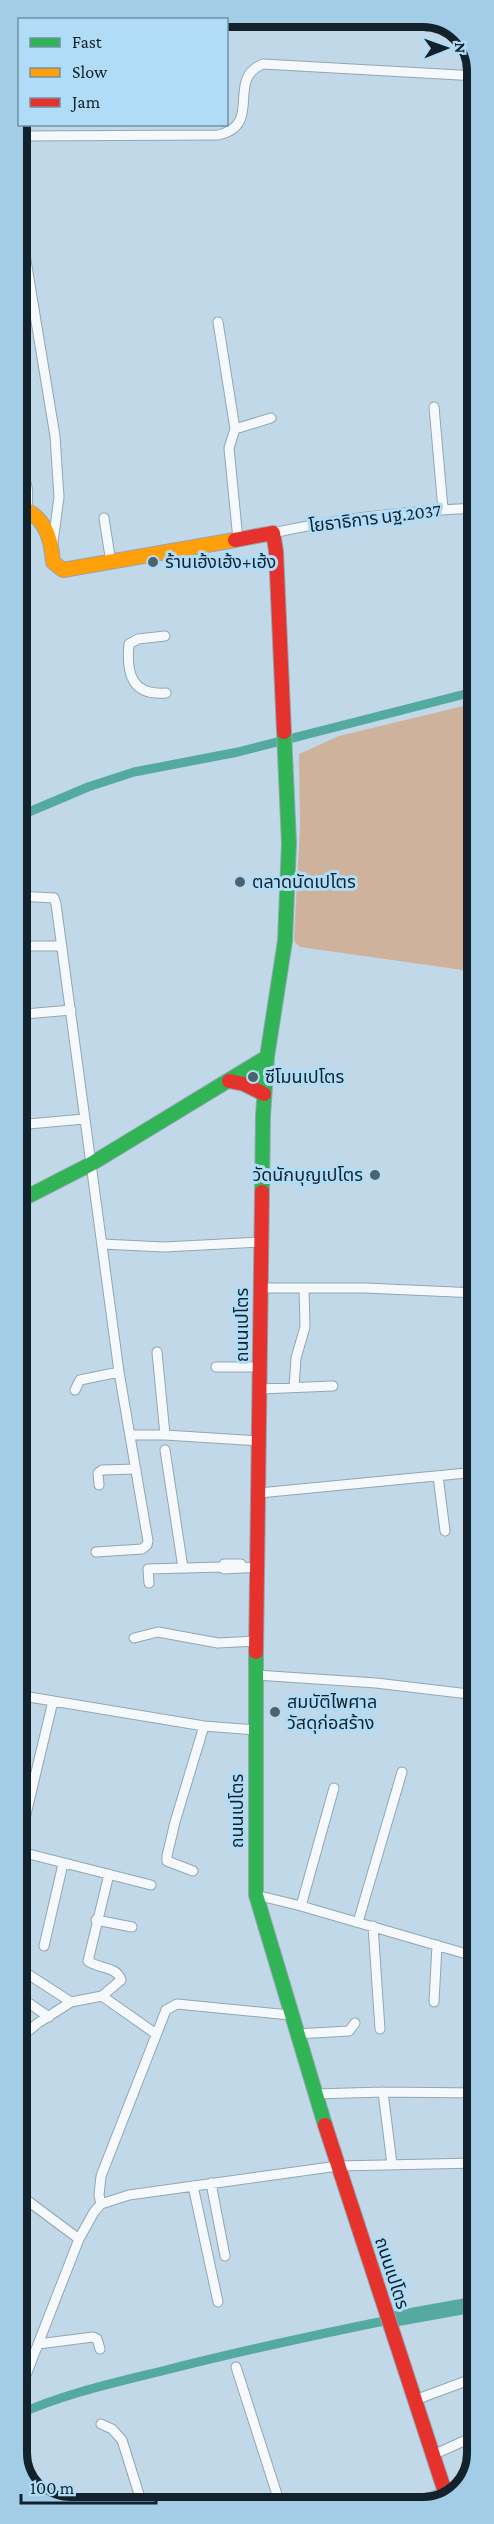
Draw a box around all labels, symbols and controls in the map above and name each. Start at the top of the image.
legend [18,18,228,126]
north arrow [416,18,476,78]
text: Fast [72,32,103,52]
text: N [452,42,469,53]
text: Slow [72,62,108,82]
text: Jam [70,92,101,112]
street label: โยธาธิการ นฐ.2037 [308,500,442,536]
place label: ร้านเฮ้งเฮ้ง+เฮ้ง [165,552,276,572]
marker: ร้านเฮ้งเฮ้ง+เฮ้ง [146,555,160,569]
place label: ตลาดนัดเปโตร [252,872,356,892]
marker: ตลาดนัดเปโตร [233,875,247,889]
place label: ซีโมนเปโตร [265,1067,344,1087]
marker: ซีโมนเปโตร [246,1070,260,1084]
place label: วัดนักบุญเปโตร [252,1165,363,1186]
marker: วัดนักบุญเปโตร [368,1168,382,1182]
street label: ถนนเปโตร [232,1288,252,1362]
place label: สมบัติไพศาล วัสดุก่อสร้าง [287,1692,377,1734]
marker: สมบัติไพศาล วัสดุก่อสร้าง [268,1705,282,1719]
street label: ถนนเปโตร [227,1774,247,1848]
street label: ถนนเปโตร [371,2234,413,2312]
scale bar [21,2467,156,2505]
text: 100 m [30,2478,75,2498]

